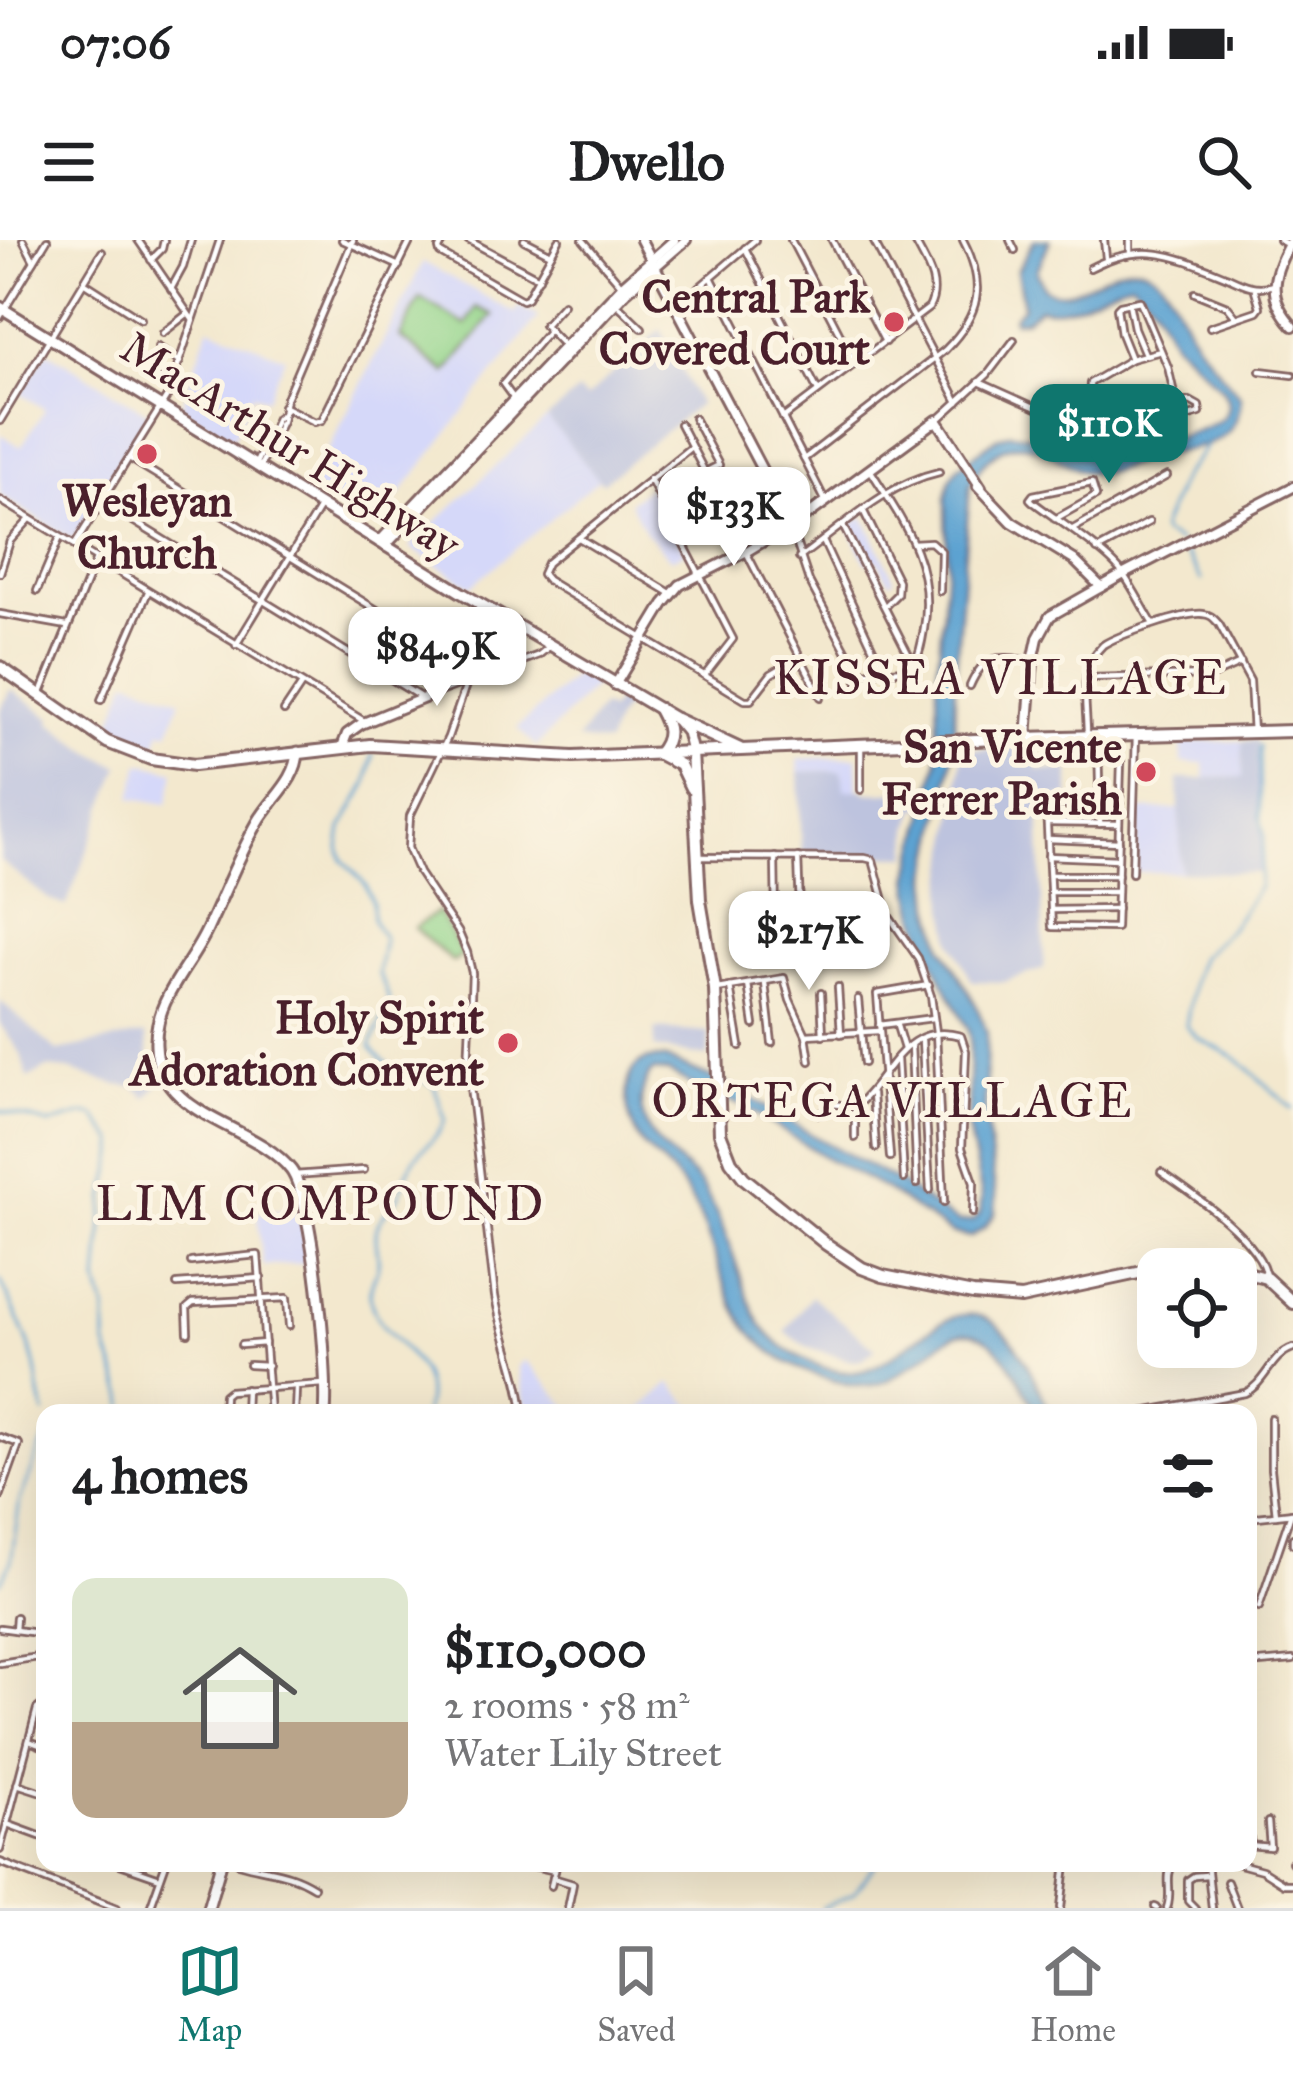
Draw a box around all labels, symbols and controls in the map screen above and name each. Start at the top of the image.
text: 07:06 [60,15,171,70]
icon: menu [36,129,102,195]
text: Dwello [568,129,725,195]
icon: search [1191,129,1257,195]
place label: Central Park Covered Court [599,269,871,376]
marker: Central Park Covered Court [881,309,907,335]
street label: MacArthur Highway [111,319,471,572]
pin: $110K [1025,384,1193,486]
text: $110K [1057,399,1161,447]
marker: Wesleyan Church [134,441,160,467]
pin: $133K [650,467,818,569]
place label: Wesleyan Church [62,473,232,580]
text: $133K [685,482,783,530]
pin: $84.9K [339,607,535,709]
text: $84.9K [375,622,499,670]
district label: KISSEA VILLAGE [773,648,1229,707]
place label: San Vicente Ferrer Parish [882,719,1122,826]
marker: San Vicente Ferrer Parish [1133,759,1159,785]
pin: $217K [725,891,893,993]
text: $217K [756,906,862,954]
place label: Holy Spirit Adoration Convent [127,990,484,1097]
marker: Holy Spirit Adoration Convent [495,1030,521,1056]
district label: ORTEGA VILLAGE [652,1071,1134,1130]
district label: LIM COMPOUND [96,1174,546,1233]
map controls [1137,1248,1257,1368]
button: locate [1137,1248,1257,1368]
icon: filters [1155,1443,1221,1509]
text: 4 homes [72,1445,248,1507]
text: $110,000 [444,1619,647,1681]
icon: home [168,1626,312,1770]
text: 2 rooms · 58 m² [444,1681,690,1729]
text: Water Lily Street [444,1729,722,1777]
tab: Map [177,1938,243,2050]
tab: Saved [597,1938,676,2050]
tab: Home [1030,1938,1116,2050]

